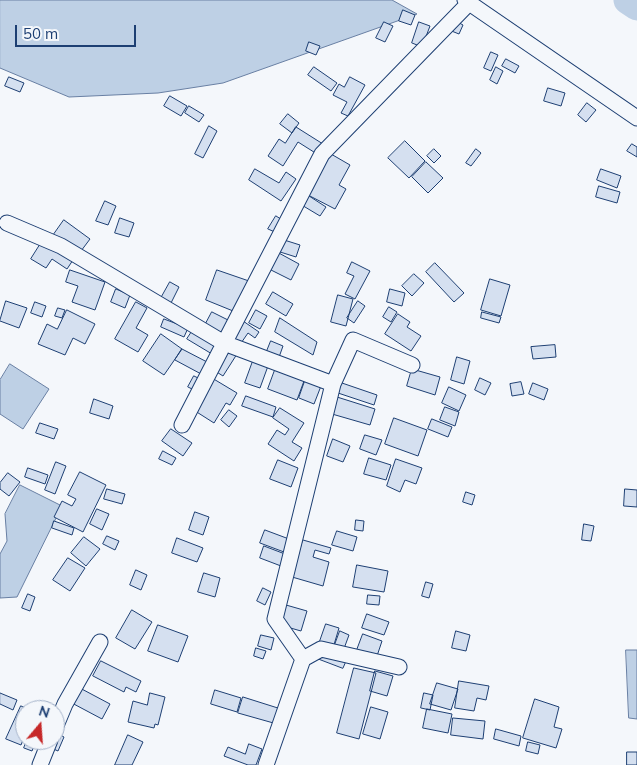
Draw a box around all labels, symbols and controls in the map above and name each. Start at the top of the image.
scale bar [18,15,139,47]
text: 50 m [23,24,58,43]
north arrow [15,700,65,750]
text: N [37,701,52,722]

